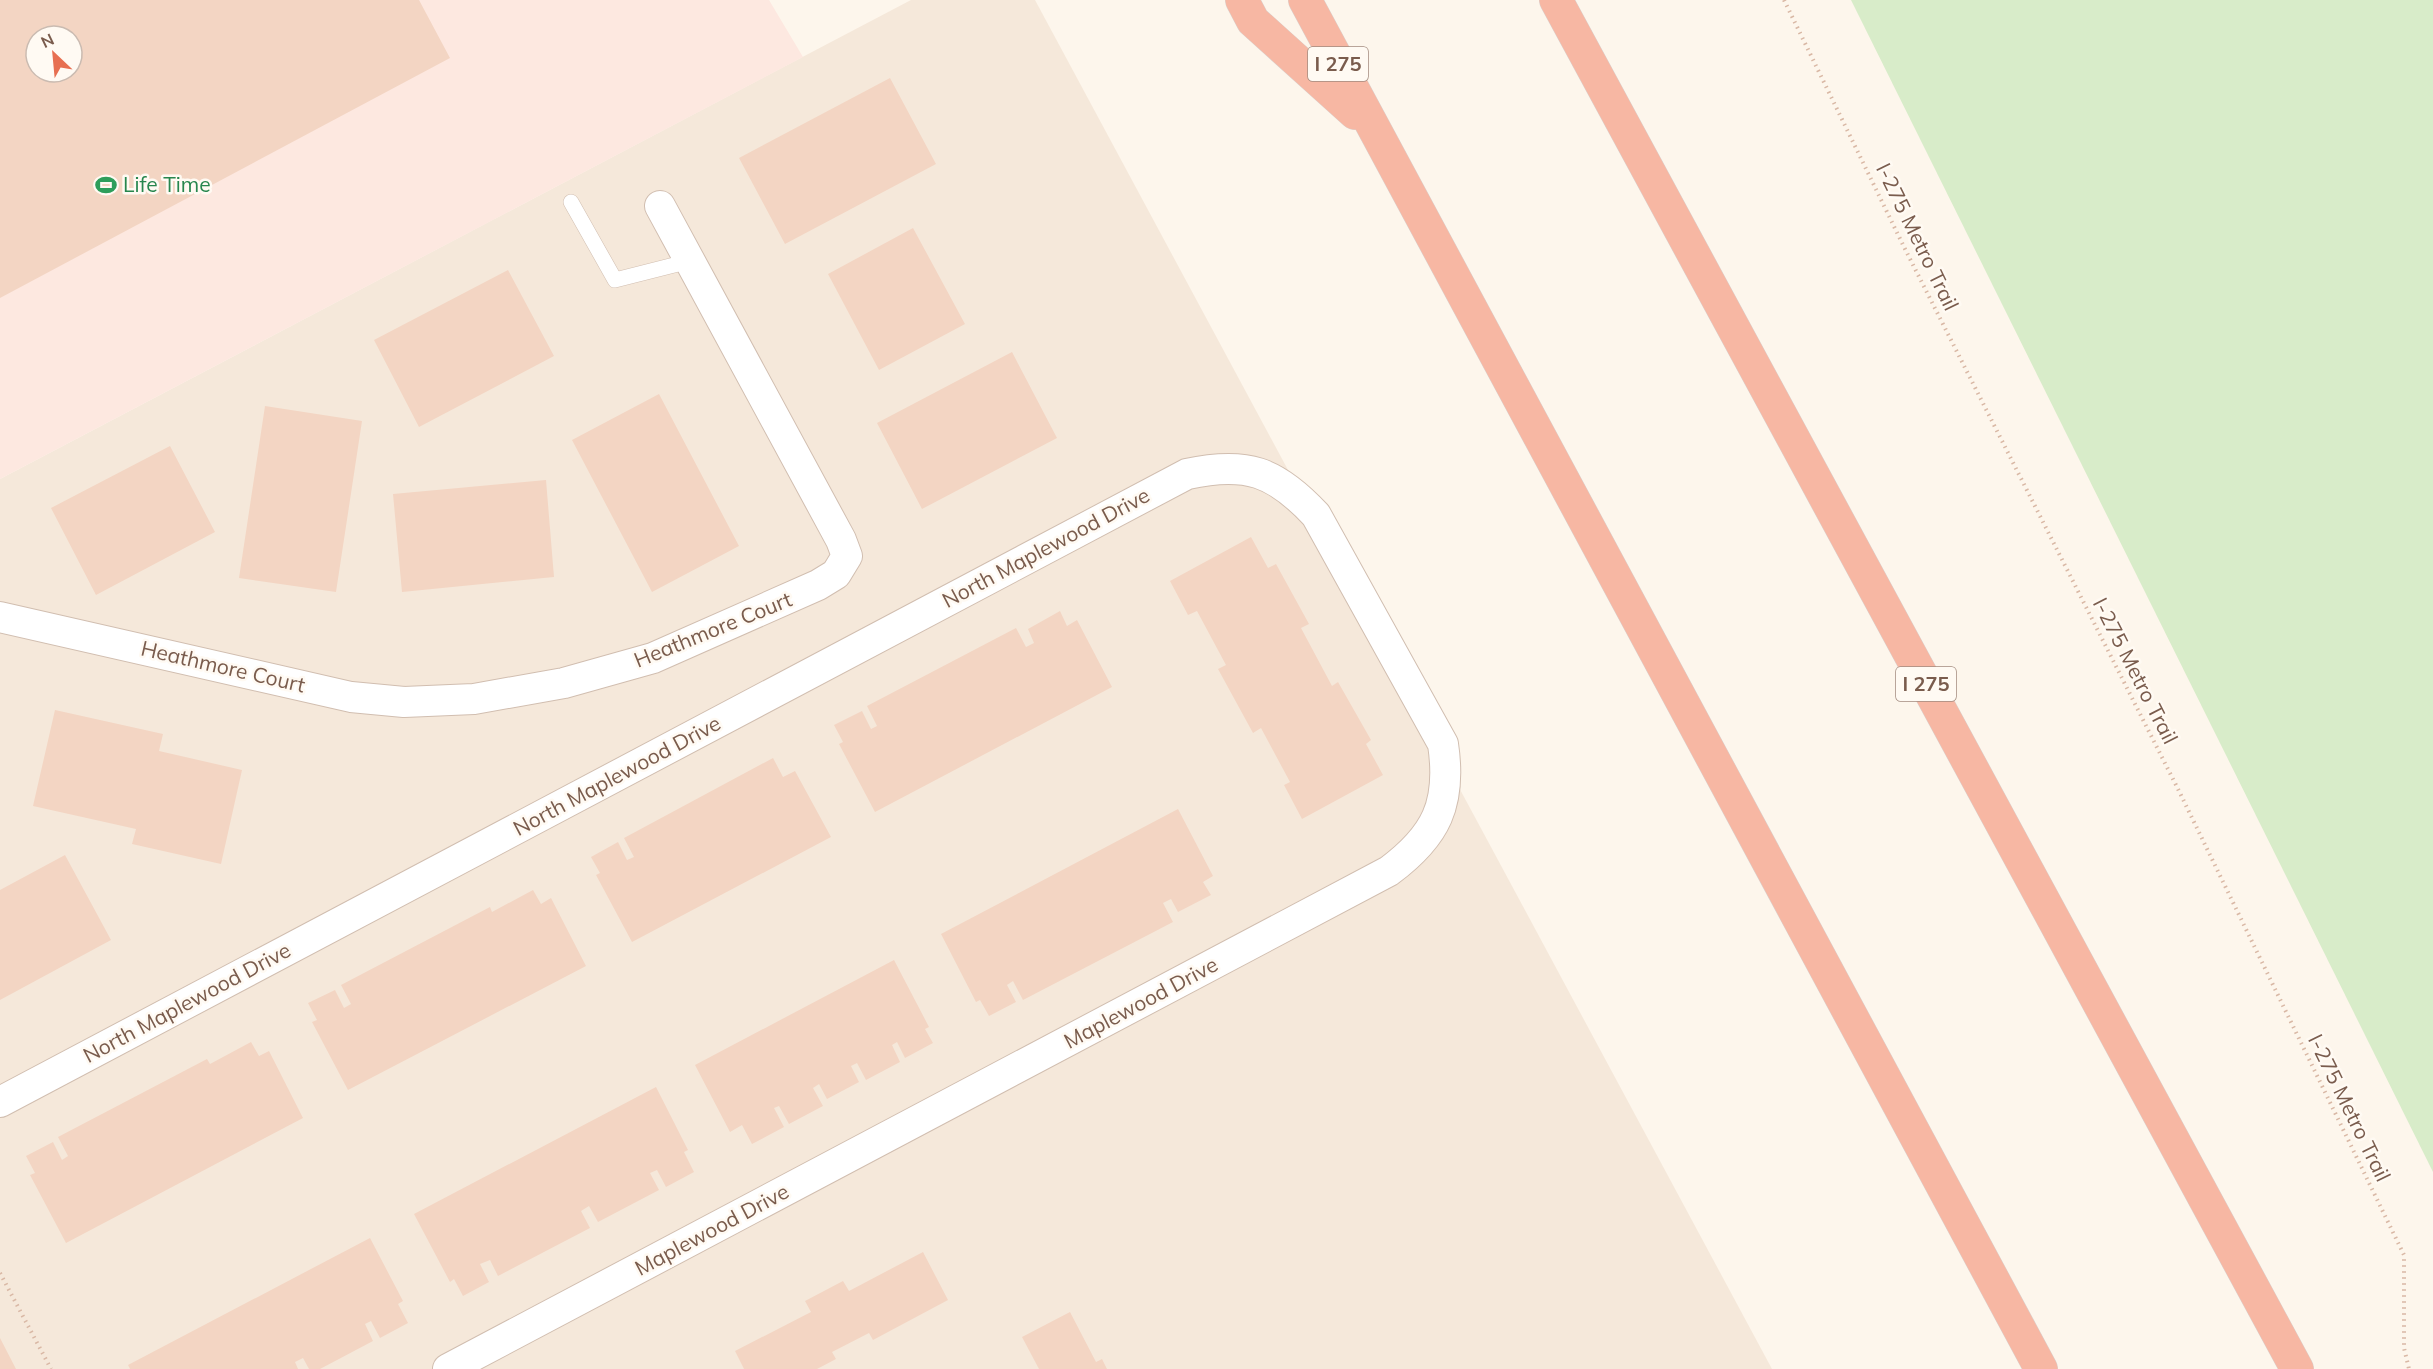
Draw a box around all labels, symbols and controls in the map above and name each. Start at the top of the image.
north arrow [24,24,84,84]
text: N [38,29,57,52]
road number: I 275 [1308,47,1368,81]
street label: I-275 Metro Trail [1871,159,1965,314]
place label: Life Time [123,171,211,197]
sports icon: Life Time [94,173,118,197]
street label: North Maplewood Drive [937,481,1154,613]
street label: Heathmore Court [630,586,795,673]
street label: I-275 Metro Trail [2088,593,2184,748]
street label: Heathmore Court [139,634,308,698]
road number: I 275 [1896,667,1956,701]
street label: North Maplewood Drive [508,709,725,841]
street label: North Maplewood Drive [78,936,295,1068]
street label: Maplewood Drive [1059,951,1222,1054]
street label: I-275 Metro Trail [2303,1030,2397,1185]
street label: Maplewood Drive [630,1178,793,1281]

